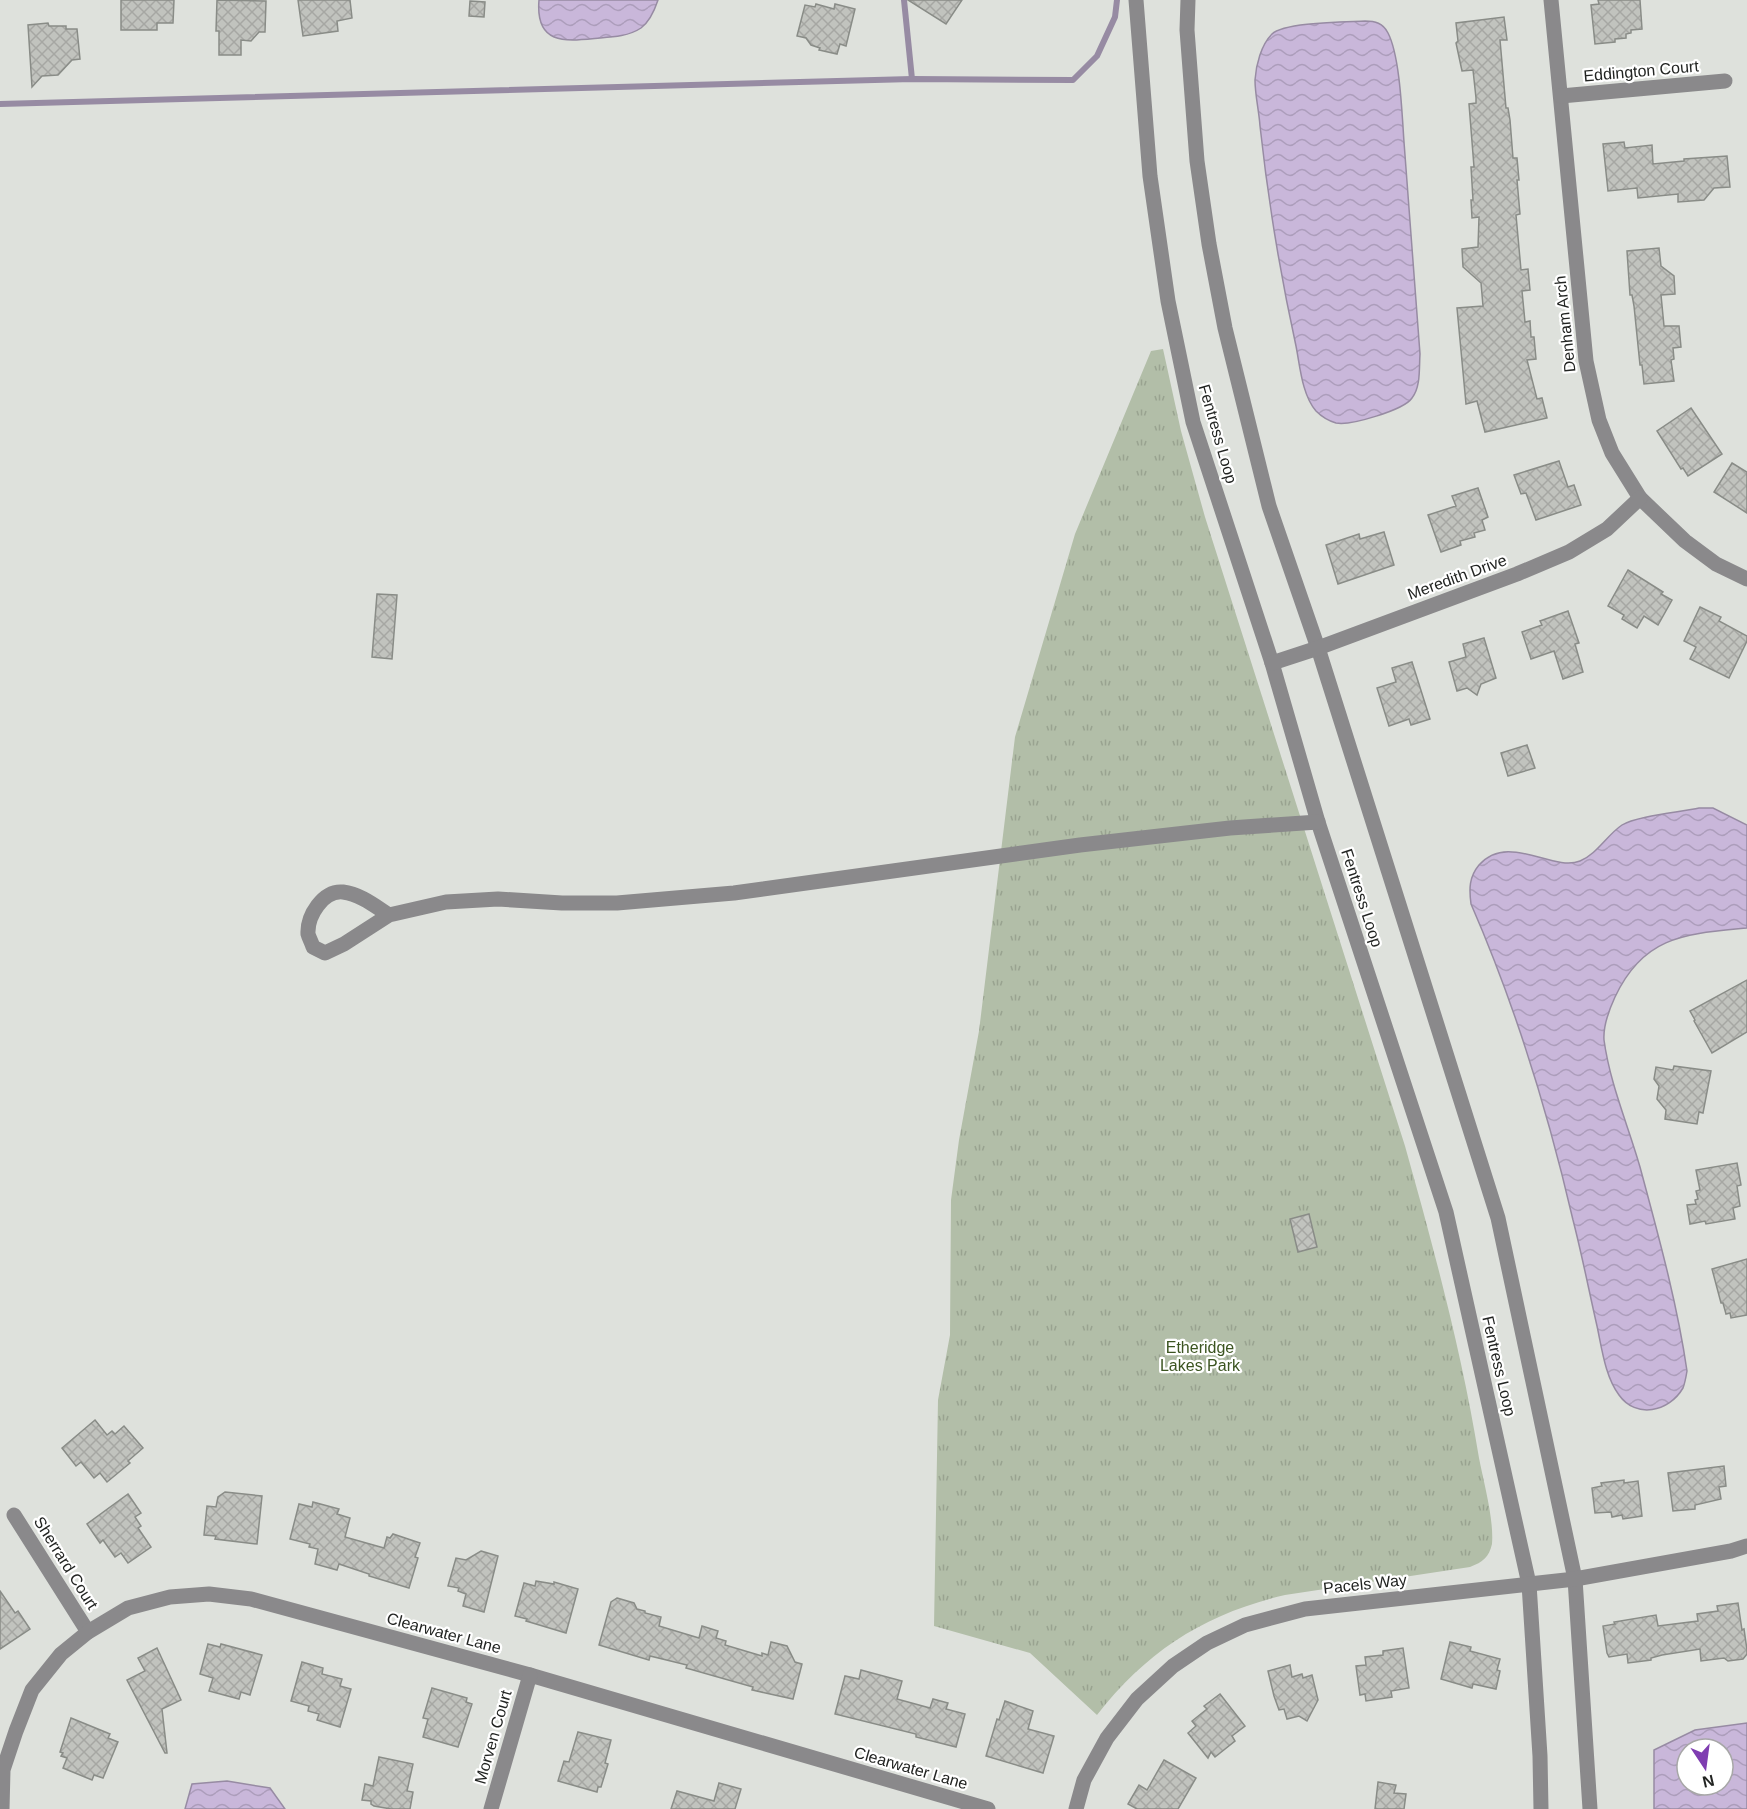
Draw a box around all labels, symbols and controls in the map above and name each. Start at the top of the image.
street label: Eddington Court [1583,57,1700,85]
street label: Denham Arch [1551,275,1579,373]
street label: Fentress Loop [1196,382,1240,486]
street label: Meredith Drive [1405,551,1509,603]
street label: Fentress Loop [1338,847,1386,949]
street label: Fentress Loop [1479,1314,1519,1418]
park label: Etheridge Lakes Park [1160,1339,1241,1374]
street label: Sherrard Court [31,1514,102,1613]
street label: Pacels Way [1322,1571,1408,1597]
street label: Clearwater Lane [385,1610,503,1656]
street label: Morven Court [471,1688,515,1786]
north arrow [1675,1737,1735,1797]
street label: Clearwater Lane [852,1744,970,1792]
text: N [1701,1772,1716,1791]

